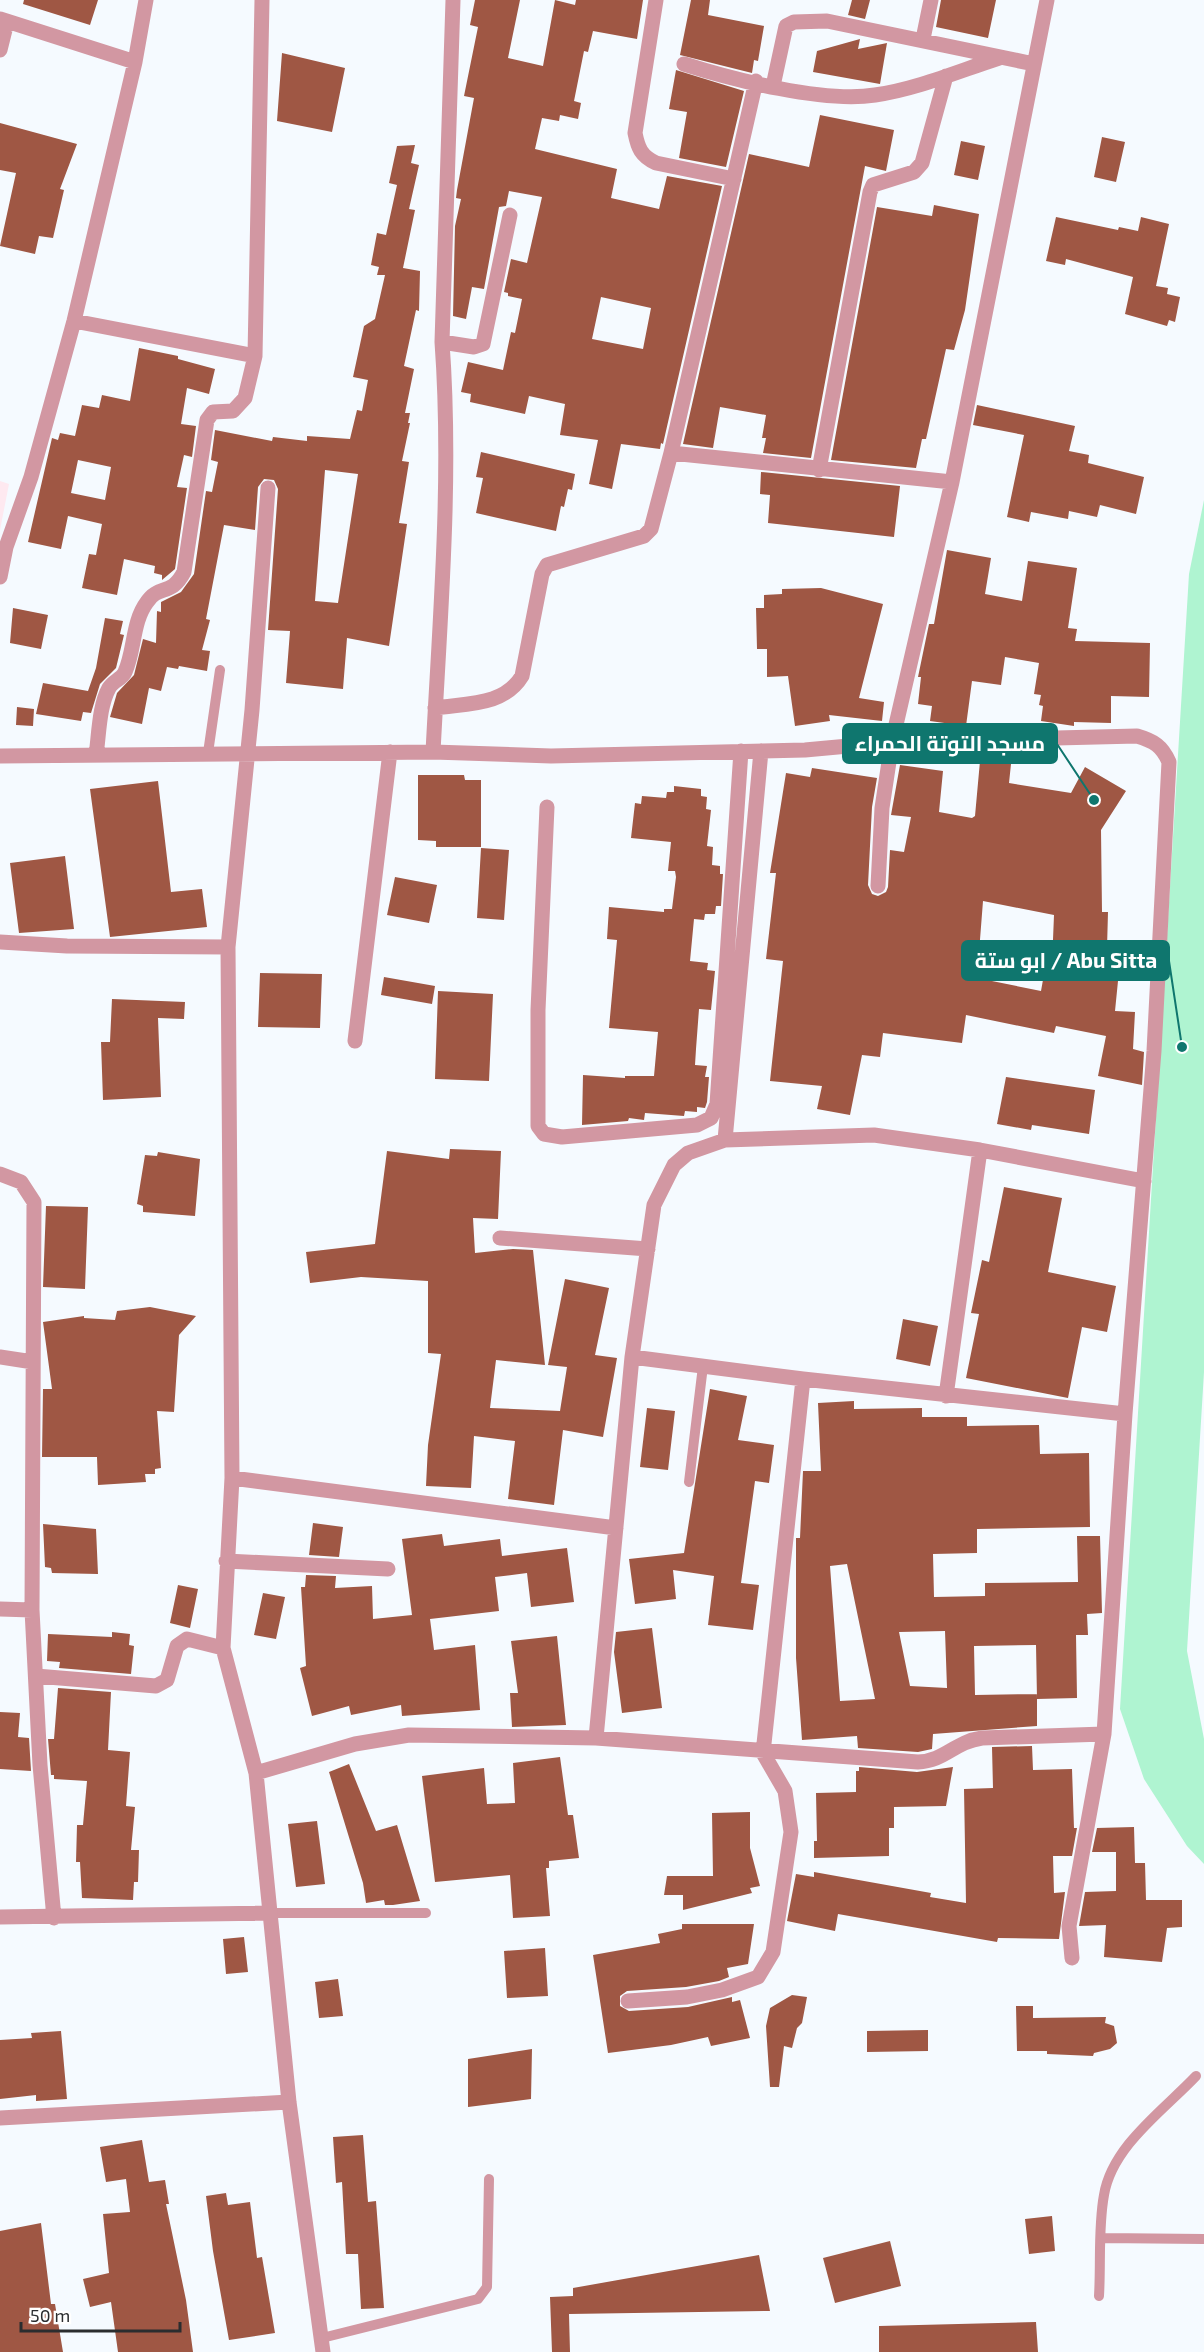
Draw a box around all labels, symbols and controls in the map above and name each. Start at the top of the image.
callout: مسجد التوتة الحمراء [843,724,1057,763]
text: مسجد التوتة الحمراء [855,730,1045,757]
callout: ابو ستة / Abu Sitta [962,941,1169,980]
text: ابو ستة / Abu Sitta [975,947,1157,974]
scale bar [21,2295,180,2333]
text: 50 m [30,2304,70,2326]

